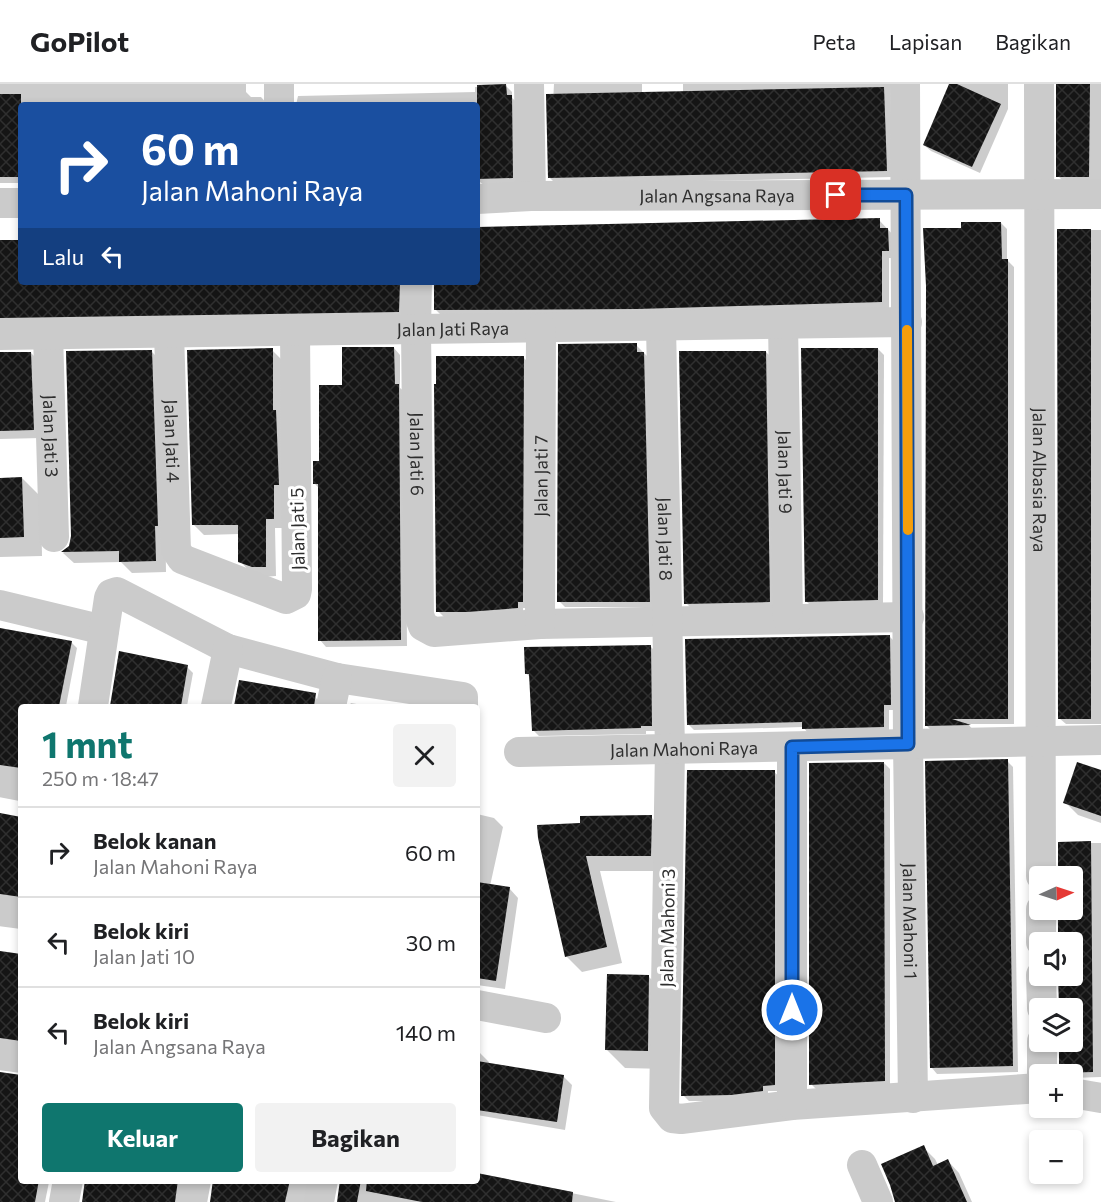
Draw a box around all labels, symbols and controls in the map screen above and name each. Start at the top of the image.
text: GoPilot [30,24,129,58]
text: Peta [813,29,856,54]
text: Lapisan [889,29,962,54]
text: Bagikan [995,29,1071,54]
text: 60 m [141,122,240,174]
icon: right [42,126,120,204]
pin [810,169,861,220]
text: Jalan Mahoni Raya [141,174,363,207]
icon: arrive [819,178,852,211]
street label: Jalan Angsana Raya [639,184,795,207]
icon: left [96,240,129,273]
text: Lalu [42,243,84,270]
street label: Jalan Jati Raya [397,317,509,340]
street label: Jalan Jati 3 [39,394,63,478]
street label: Jalan Jati 4 [160,399,185,483]
street label: Jalan Albasia Raya [1029,407,1051,553]
street label: Jalan Jati 6 [406,412,429,496]
street label: Jalan Jati 9 [774,430,797,514]
street label: Jalan Jati 7 [529,435,552,517]
street label: Jalan Jati 5 [285,487,309,571]
street label: Jalan Jati 8 [654,497,677,581]
text: 1 mnt [42,721,133,765]
button: close [393,724,456,787]
street label: Jalan Mahoni Raya [610,736,758,761]
text: 250 m · 18:47 [42,766,159,790]
text: Belok kanan [93,827,216,854]
icon: right [42,836,75,869]
text: 60 m [405,839,456,866]
text: Jalan Mahoni Raya [93,854,258,878]
street label: Jalan Mahoni 1 [899,863,922,979]
north arrow [1029,866,1083,920]
map controls [1029,866,1083,1184]
street label: Jalan Mahoni 3 [655,869,679,987]
text: Belok kiri [93,917,189,944]
icon: left [42,926,75,959]
text: 30 m [406,929,456,956]
button: sound [1029,932,1083,986]
text: Jalan Jati 10 [93,944,195,968]
position arrow [760,978,824,1042]
button: layers [1029,998,1083,1052]
text: Belok kiri [93,1007,189,1034]
icon: left [42,1016,75,1049]
text: 140 m [396,1019,456,1046]
text: Jalan Angsana Raya [93,1034,266,1058]
button: + [1029,1064,1083,1118]
button: Keluar [42,1103,243,1172]
button: Bagikan [255,1103,456,1172]
button: − [1029,1130,1083,1184]

